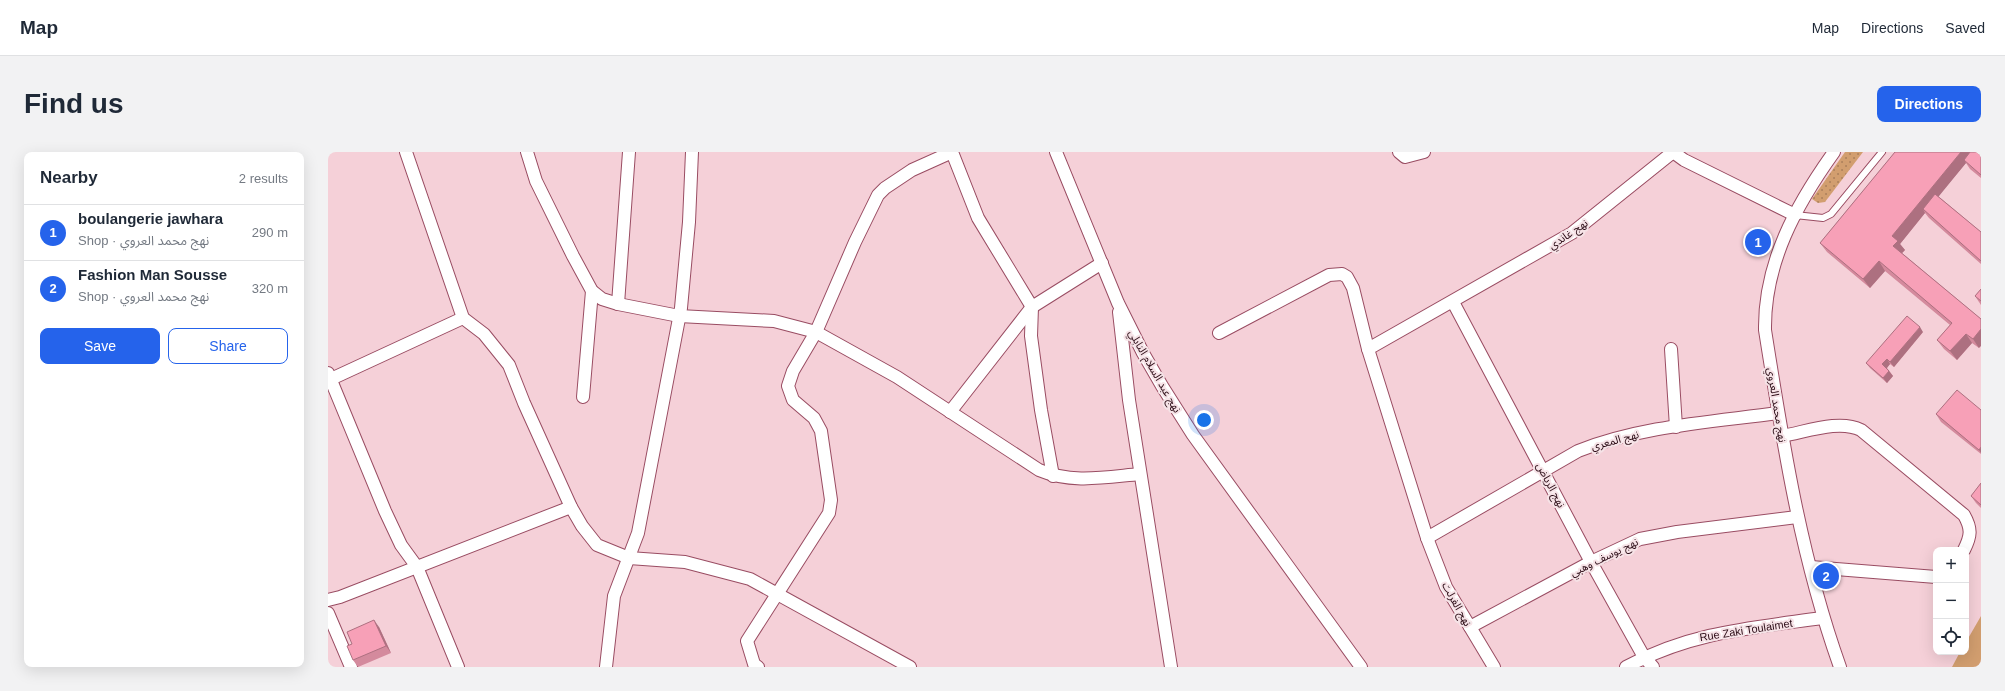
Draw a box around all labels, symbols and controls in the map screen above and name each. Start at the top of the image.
text: Map [20,17,58,38]
text: Map [1812,20,1839,36]
text: Directions [1861,20,1923,36]
text: Saved [1945,20,1985,36]
button: Directions [1877,86,1981,122]
text: Find us [24,88,124,119]
text: Nearby [40,168,98,187]
text: 2 results [239,171,288,186]
text: boulangerie jawhara [78,210,223,227]
street label: نهج غاندي [1546,217,1592,254]
text: 1 [49,225,57,240]
text: 290 m [252,225,288,240]
pin: 1 [1745,227,1771,257]
text: Shop · نهج محمد العروي [78,233,209,248]
text: Fashion Man Sousse [78,266,227,283]
text: 2 [49,281,57,296]
text: 320 m [252,281,288,296]
text: Shop · نهج محمد العروي [78,289,209,304]
street label: نهج عبد السلام النابلي [1123,327,1184,416]
button: Save [40,328,160,364]
button: Share [168,328,288,364]
street label: نهج محمد العروي [1762,367,1789,444]
your location [1194,410,1214,430]
street label: نهج المعري [1590,428,1641,456]
street label: نهج الرياض [1532,461,1568,510]
street label: نهج يوسف وهبي [1568,535,1642,582]
map controls [1933,547,1969,655]
button: + [1933,547,1969,583]
pin: 2 [1813,561,1839,591]
street label: نهج الفرلت [1438,580,1474,629]
button: − [1933,583,1969,619]
street label: Rue Zaki Toulaimet [1699,617,1793,643]
button: locate [1933,619,1969,655]

